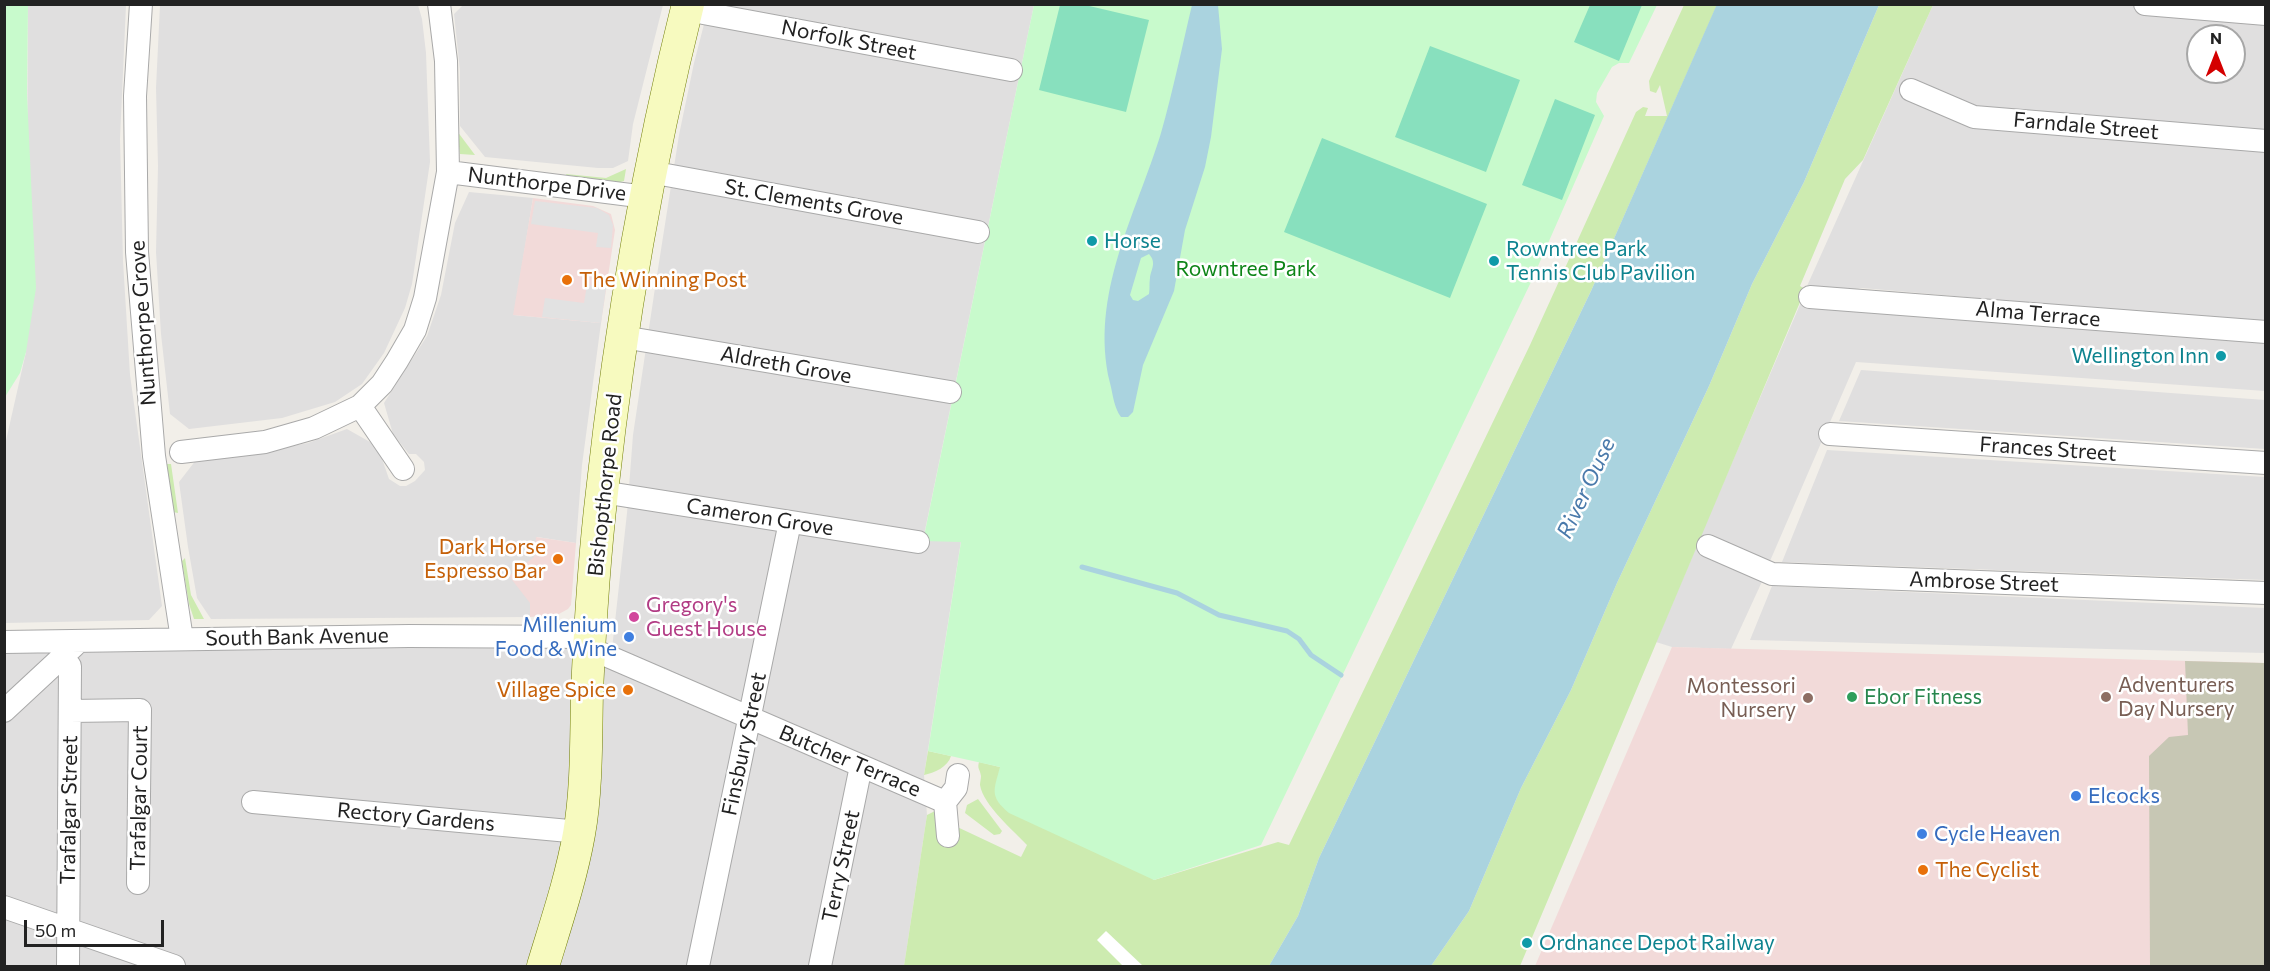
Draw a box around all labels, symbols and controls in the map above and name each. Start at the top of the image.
street label: Norfolk Street [779,15,919,65]
north arrow [2186,24,2246,84]
text: N [2210,28,2222,47]
street label: Farndale Street [2012,107,2160,145]
street label: Nunthorpe Drive [466,162,628,206]
street label: St. Clements Grove [723,174,905,230]
place label: Horse [1104,228,1161,254]
marker: Horse [1085,234,1099,248]
place label: Rowntree Park Tennis Club Pavilion [1506,236,1695,286]
street label: Nunthorpe Grove [125,239,161,407]
marker: Rowntree Park Tennis Club Pavilion [1487,254,1501,268]
park label: Rowntree Park [1175,256,1317,282]
place label: The Winning Post [579,267,747,293]
marker: The Winning Post [560,273,574,287]
street label: Alma Terrace [1975,296,2101,332]
street label: Aldreth Grove [718,341,854,389]
place label: Wellington Inn [2071,343,2209,369]
marker: Wellington Inn [2214,349,2228,363]
street label: Bishopthorpe Road [583,392,627,578]
street label: Frances Street [1979,432,2117,466]
water label: River Ouse [1551,434,1621,542]
street label: Cameron Grove [685,493,835,541]
place label: Dark Horse Espresso Bar [424,534,546,584]
marker: Dark Horse Espresso Bar [551,552,565,566]
street label: Ambrose Street [1909,567,2059,597]
place label: Gregory's Guest House [646,592,767,642]
marker: Gregory's Guest House [627,610,641,624]
place label: Millenium Food & Wine [495,612,617,662]
street label: South Bank Avenue [205,623,389,651]
marker: Millenium Food & Wine [622,630,636,644]
street label: Finsbury Street [717,670,771,818]
place label: Adventurers Day Nursery [2118,672,2235,722]
place label: Montessori Nursery [1686,673,1796,723]
place label: Village Spice [497,677,616,703]
marker: Village Spice [621,683,635,697]
place label: Ebor Fitness [1864,684,1982,710]
marker: Ebor Fitness [1845,690,1859,704]
marker: Adventurers Day Nursery [2099,690,2113,704]
marker: Montessori Nursery [1801,691,1815,705]
street label: Butcher Terrace [775,720,925,802]
street label: Trafalgar Court [125,725,153,871]
street label: Trafalgar Street [55,735,83,885]
place label: Elcocks [2088,783,2160,809]
marker: Elcocks [2069,789,2083,803]
street label: Rectory Gardens [336,798,496,836]
street label: Terry Street [817,808,865,924]
place label: Cycle Heaven [1934,821,2060,847]
marker: Cycle Heaven [1915,827,1929,841]
place label: The Cyclist [1935,857,2039,883]
marker: The Cyclist [1916,863,1930,877]
scale bar [27,908,166,946]
text: 50 m [35,919,76,941]
place label: Ordnance Depot Railway [1539,930,1775,956]
marker: Ordnance Depot Railway [1520,936,1534,950]

